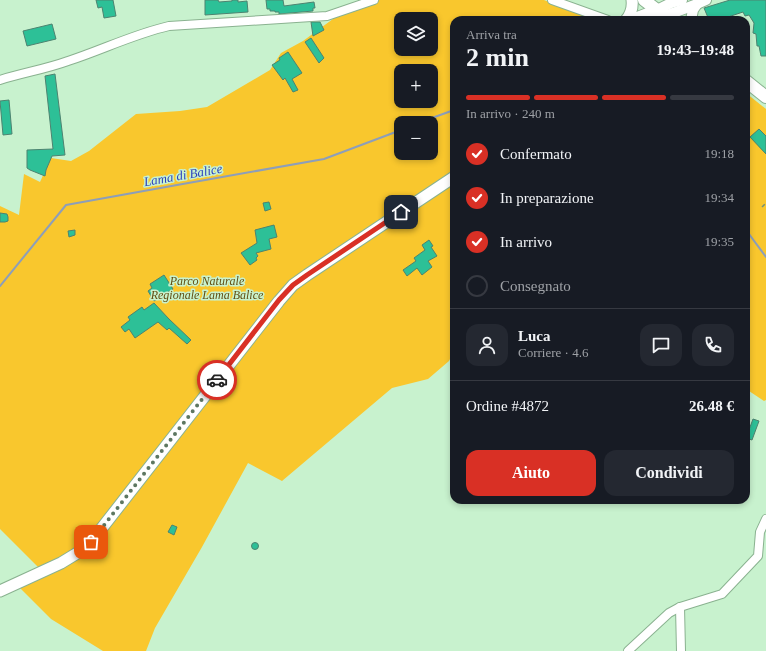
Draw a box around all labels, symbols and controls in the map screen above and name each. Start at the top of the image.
map controls [394,12,438,160]
button: layers [394,12,438,56]
text: Arriva tra [466,27,517,42]
text: 19:43–19:48 [657,42,734,58]
text: 2 min [466,43,529,72]
button: + [394,64,438,108]
text: In arrivo · 240 m [466,106,555,121]
button: − [394,116,438,160]
icon: check [466,143,488,165]
text: Confermato [500,146,572,162]
text: 19:18 [704,146,734,161]
water label: Lama di Balice [142,161,224,189]
icon: check [466,187,488,209]
text: In preparazione [500,190,594,206]
text: 19:34 [704,190,734,205]
pin [384,195,418,229]
icon: home [390,201,412,223]
icon: check [466,231,488,253]
text: In arrivo [500,234,552,250]
text: 19:35 [704,234,734,249]
park label: Parco Naturale Regionale Lama Balice [150,274,264,302]
text: Consegnato [500,278,571,294]
button: person [466,324,508,366]
button: chat [640,324,682,366]
button: phone [692,324,734,366]
text: Luca [518,328,551,344]
text: Corriere · 4.6 [518,345,588,360]
courier [197,360,237,400]
icon: car [206,369,228,391]
text: Ordine #4872 [466,398,549,414]
text: 26.48 € [689,398,734,414]
button: Aiuto [466,450,596,496]
button: Condividi [604,450,734,496]
pin [74,525,108,559]
icon: bag [80,531,102,553]

